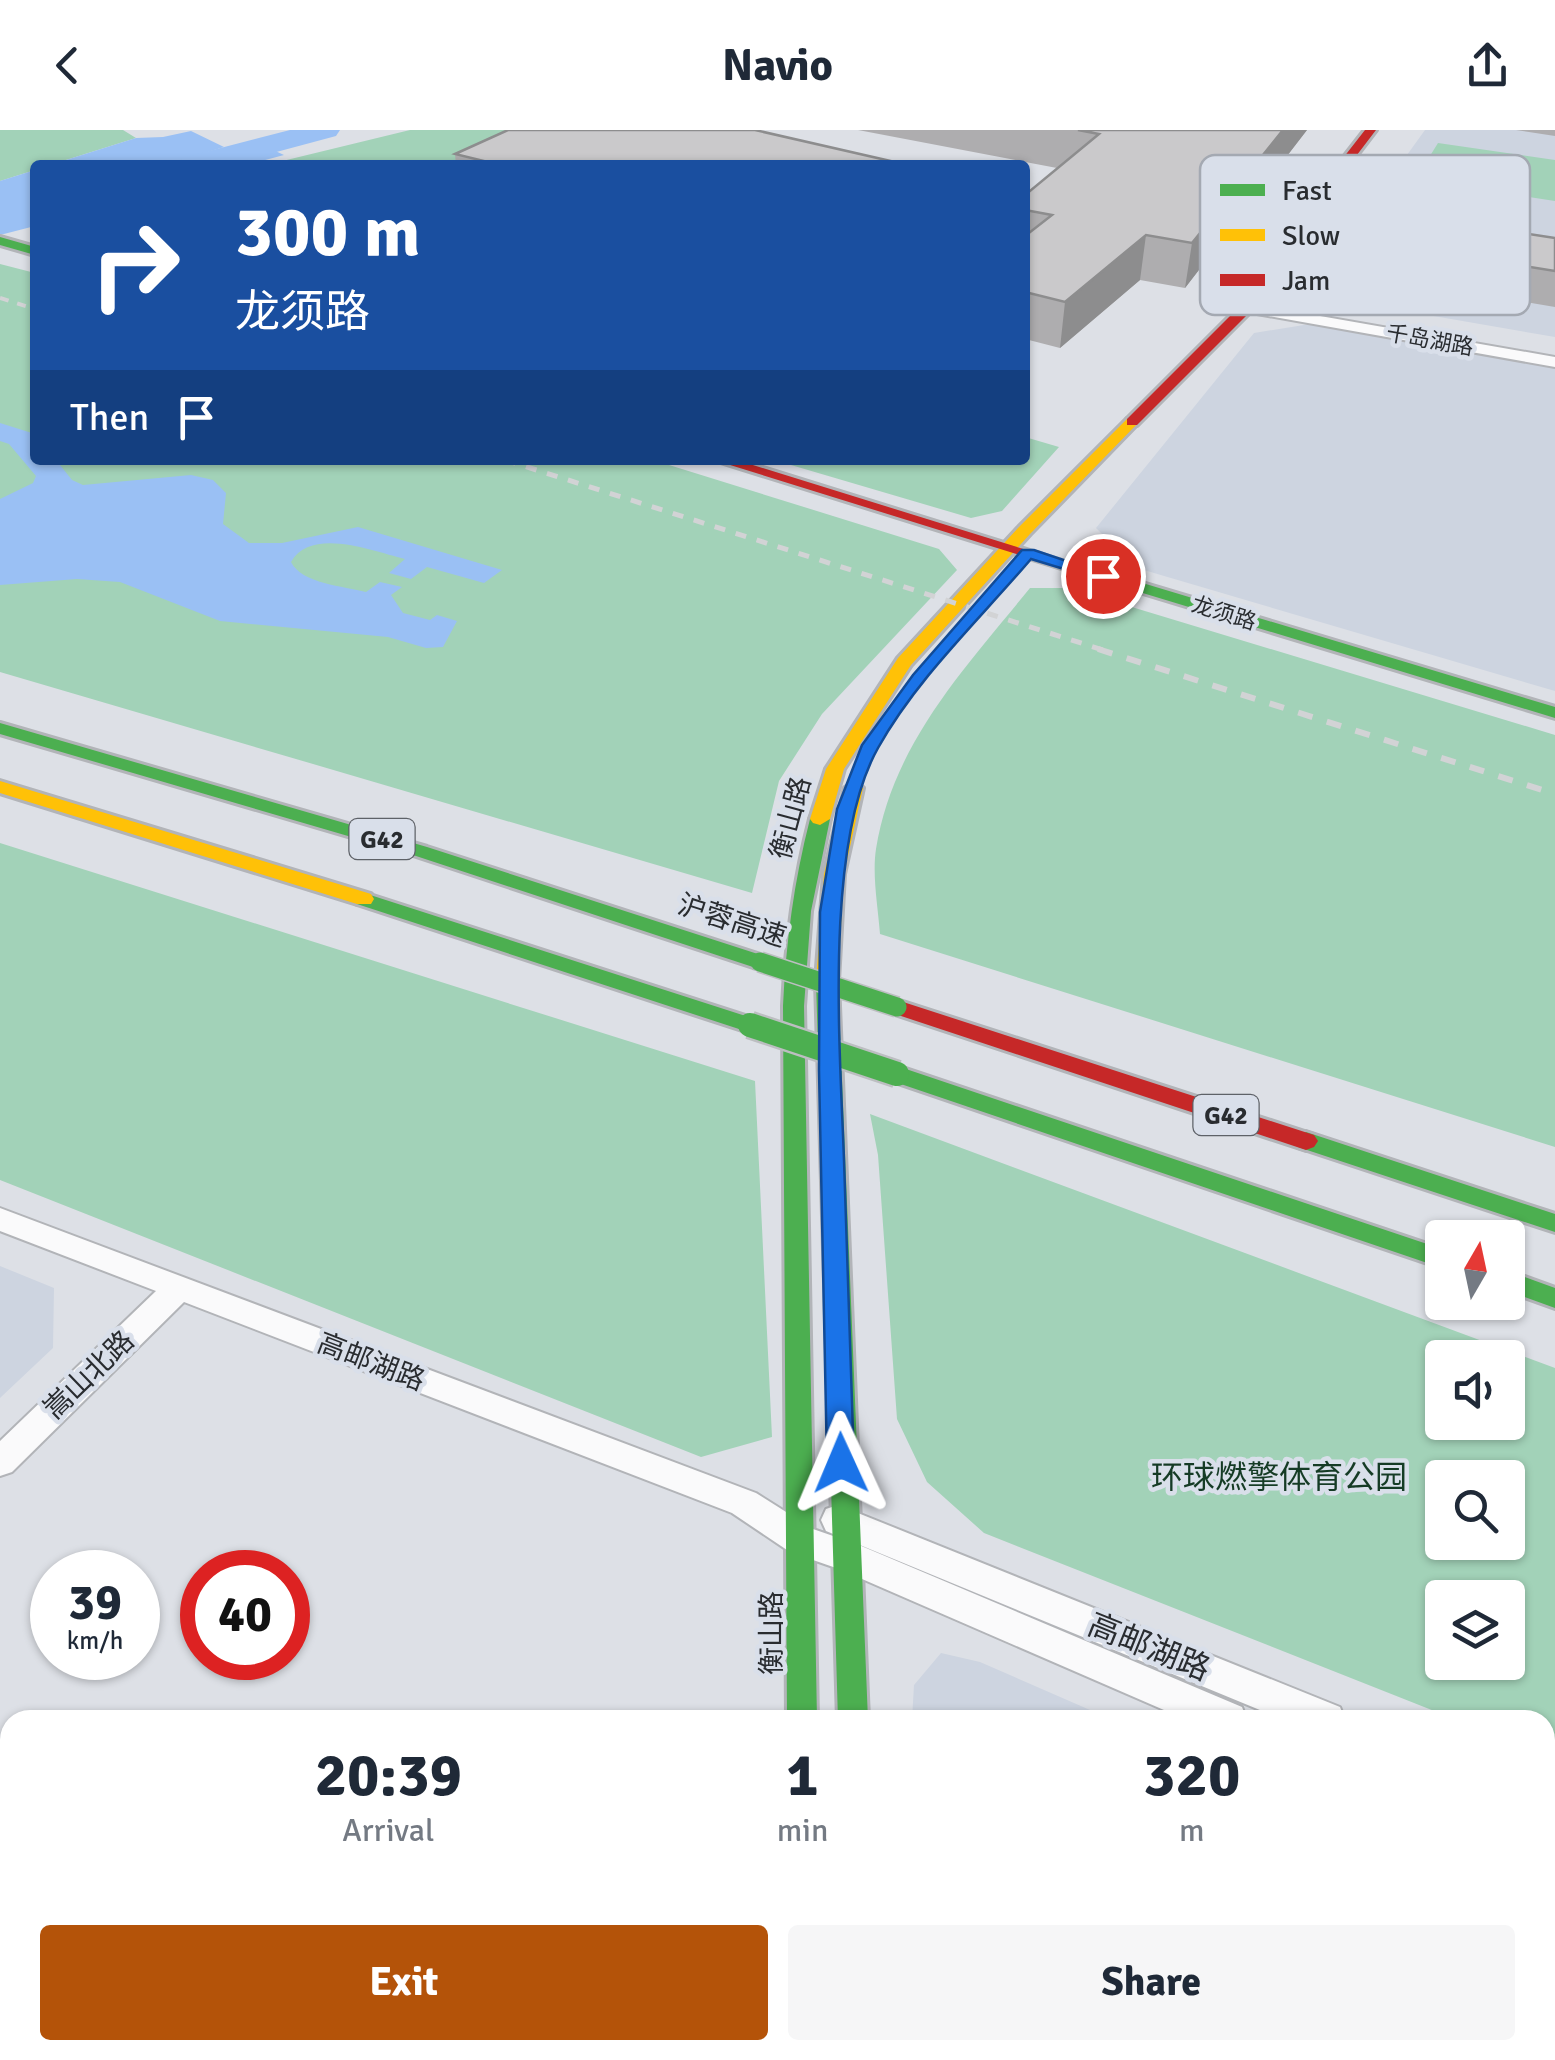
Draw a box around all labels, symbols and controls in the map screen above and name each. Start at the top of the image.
icon: back [40,38,95,93]
text: Navio [722,38,833,93]
icon: share [1460,38,1515,93]
legend [1200,155,1530,315]
text: Fast [1282,174,1332,208]
text: 300 m [235,189,420,275]
icon: right [70,200,200,330]
text: Slow [1282,219,1340,253]
text: Jam [1282,264,1330,298]
text: 龙须路 [235,285,370,340]
street label: 千岛湖路 [1384,319,1476,361]
icon: arrive [169,390,224,445]
text: Then [70,394,149,441]
pin [1061,534,1146,619]
icon: arrive [1076,549,1131,604]
street label: 龙须路 [1188,590,1260,636]
street label: 衡山路 [764,773,818,863]
road number: G42 [350,819,414,859]
street label: 沪蓉高速 [673,888,791,954]
road number: G42 [1194,1095,1258,1135]
north arrow [1425,1220,1525,1320]
map controls [1425,1220,1525,1680]
street label: 嵩山北路 [37,1324,141,1426]
street label: 高邮湖路 [313,1326,429,1398]
button: sound [1425,1340,1525,1440]
position arrow [789,1411,893,1515]
park label: 环球燃擎体育公园 [1151,1458,1407,1497]
button: search [1425,1460,1525,1560]
speed limit sign: 40 [180,1550,310,1680]
text: 39 [68,1572,122,1634]
button: layers [1425,1580,1525,1680]
street label: 衡山路 [755,1591,789,1675]
street label: 高邮湖路 [1082,1605,1216,1689]
text: km/h [67,1625,123,1656]
text: 20:39 [315,1739,462,1813]
text: 1 [786,1739,819,1813]
text: 320 [1143,1739,1240,1813]
text: Arrival [342,1811,434,1850]
text: min [777,1811,828,1850]
text: m [1179,1811,1204,1850]
button: Exit [40,1925,768,2040]
button: Share [788,1925,1515,2040]

